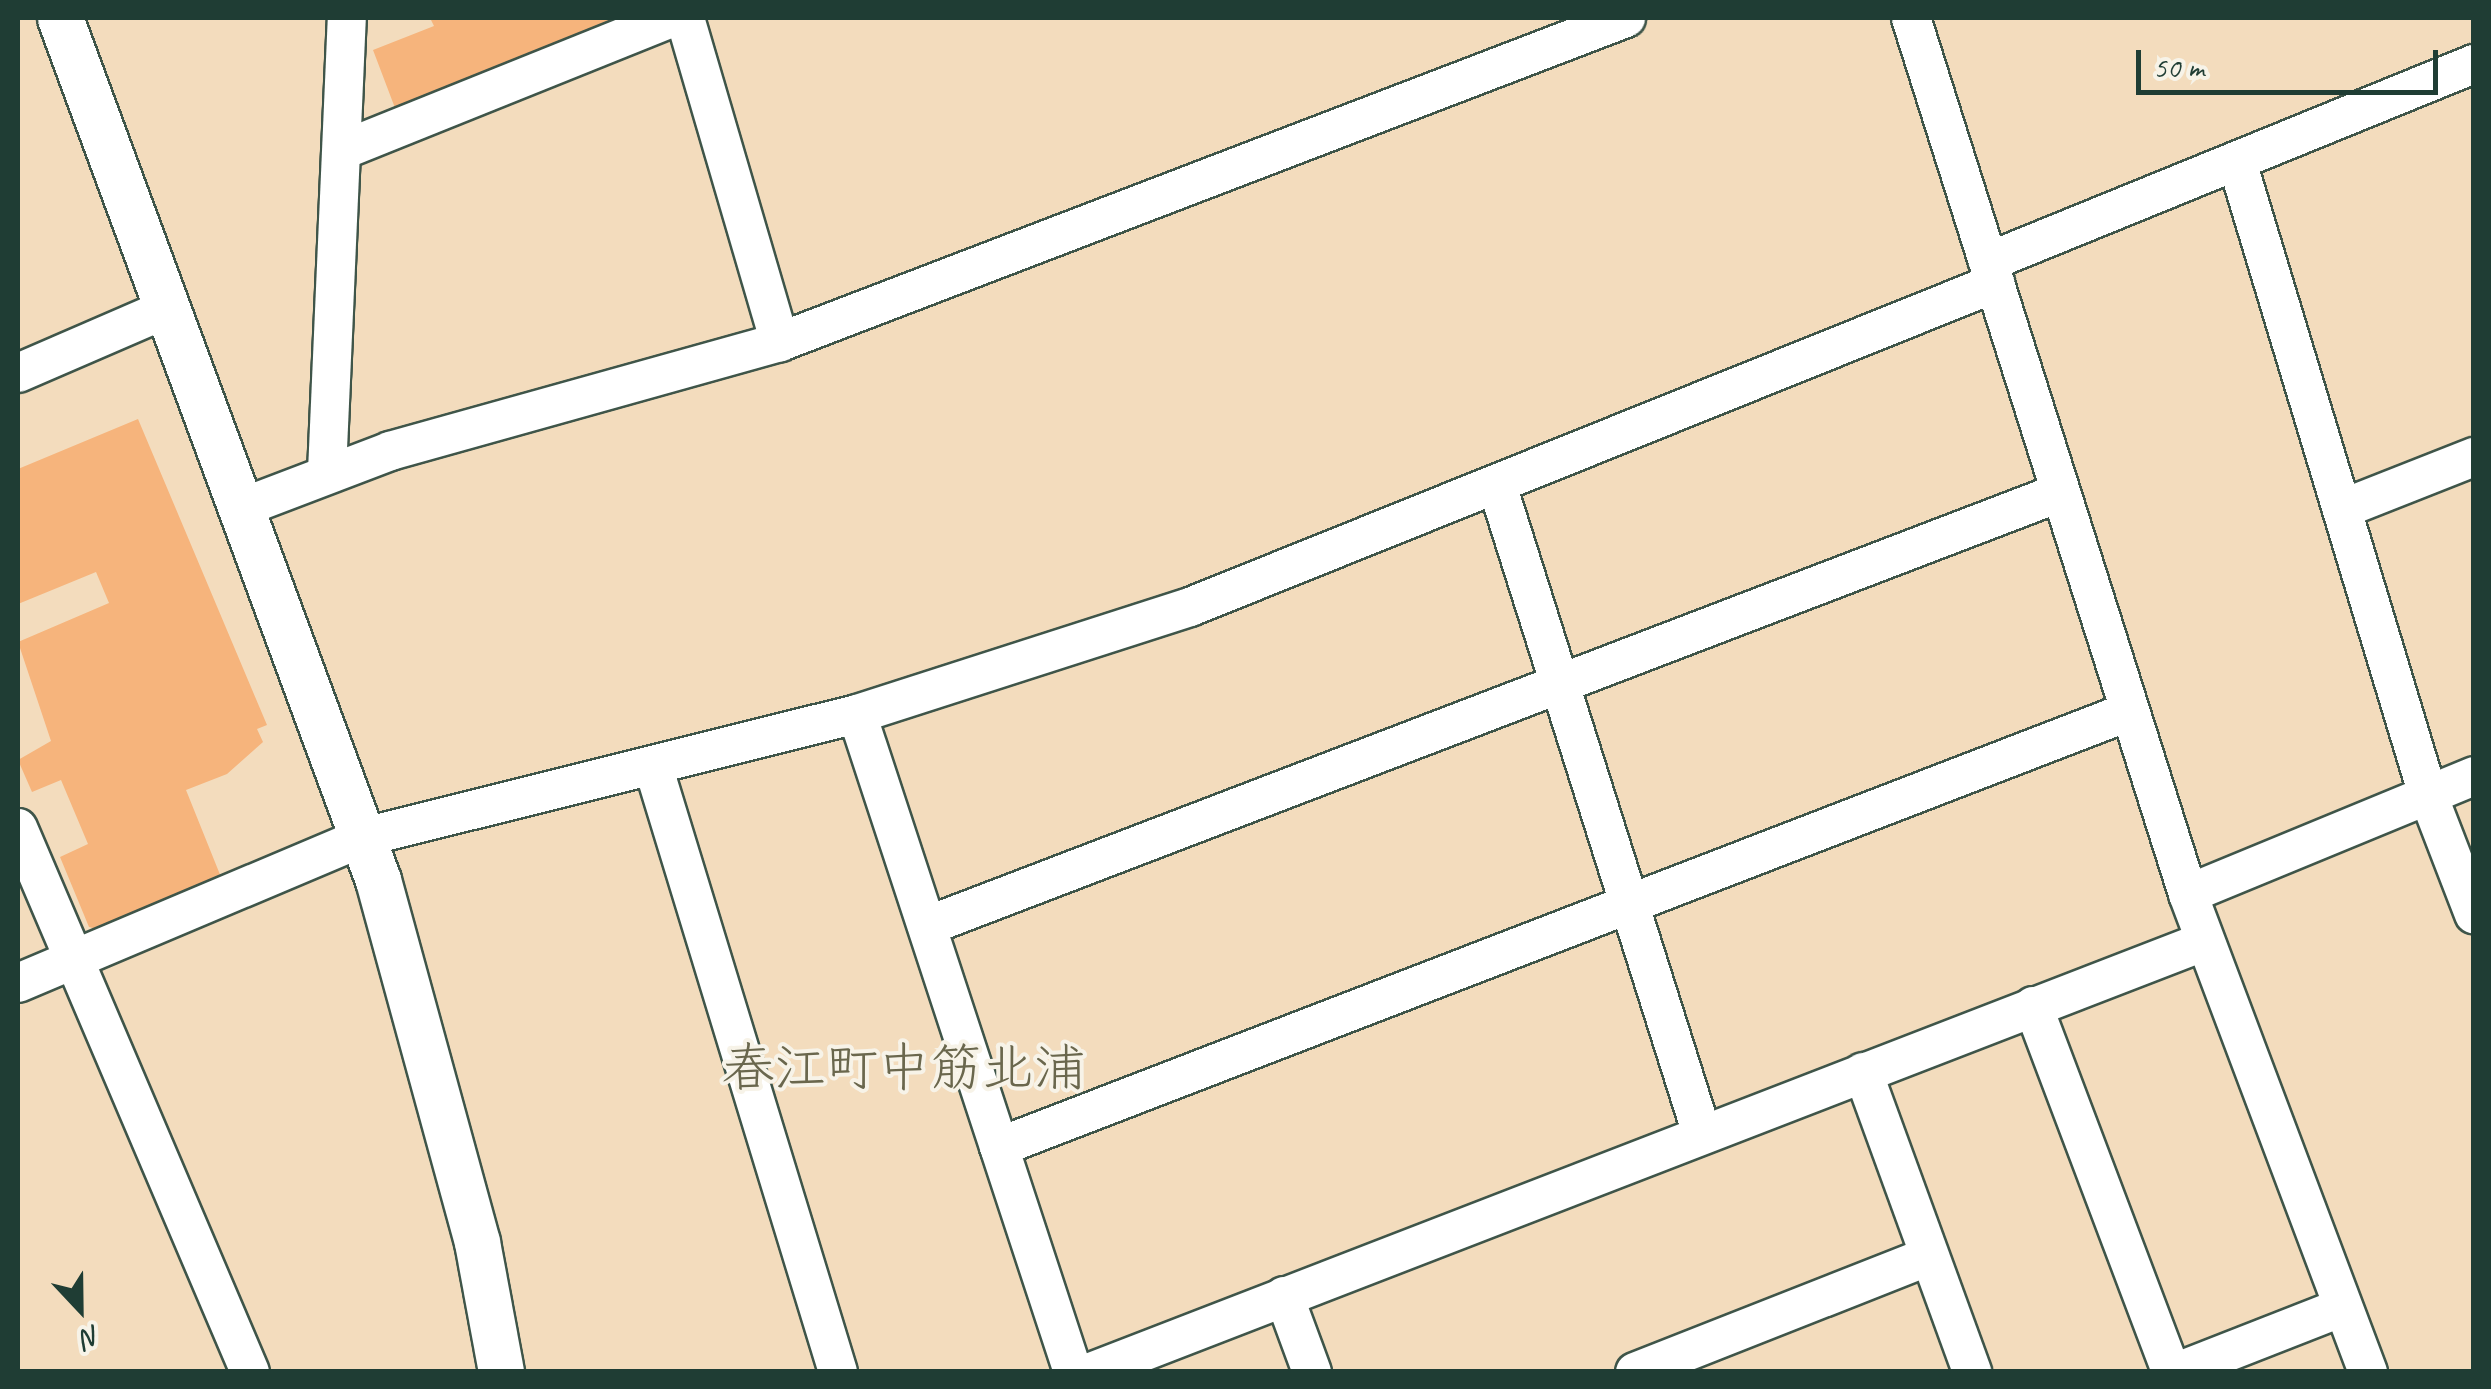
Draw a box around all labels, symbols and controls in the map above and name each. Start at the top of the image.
scale bar [2141,30,2444,92]
text: 50 m [2153,48,2204,86]
district label: 春江町中筋北浦 [722,1038,1086,1100]
north arrow [30,1259,130,1359]
text: N [77,1318,106,1357]

